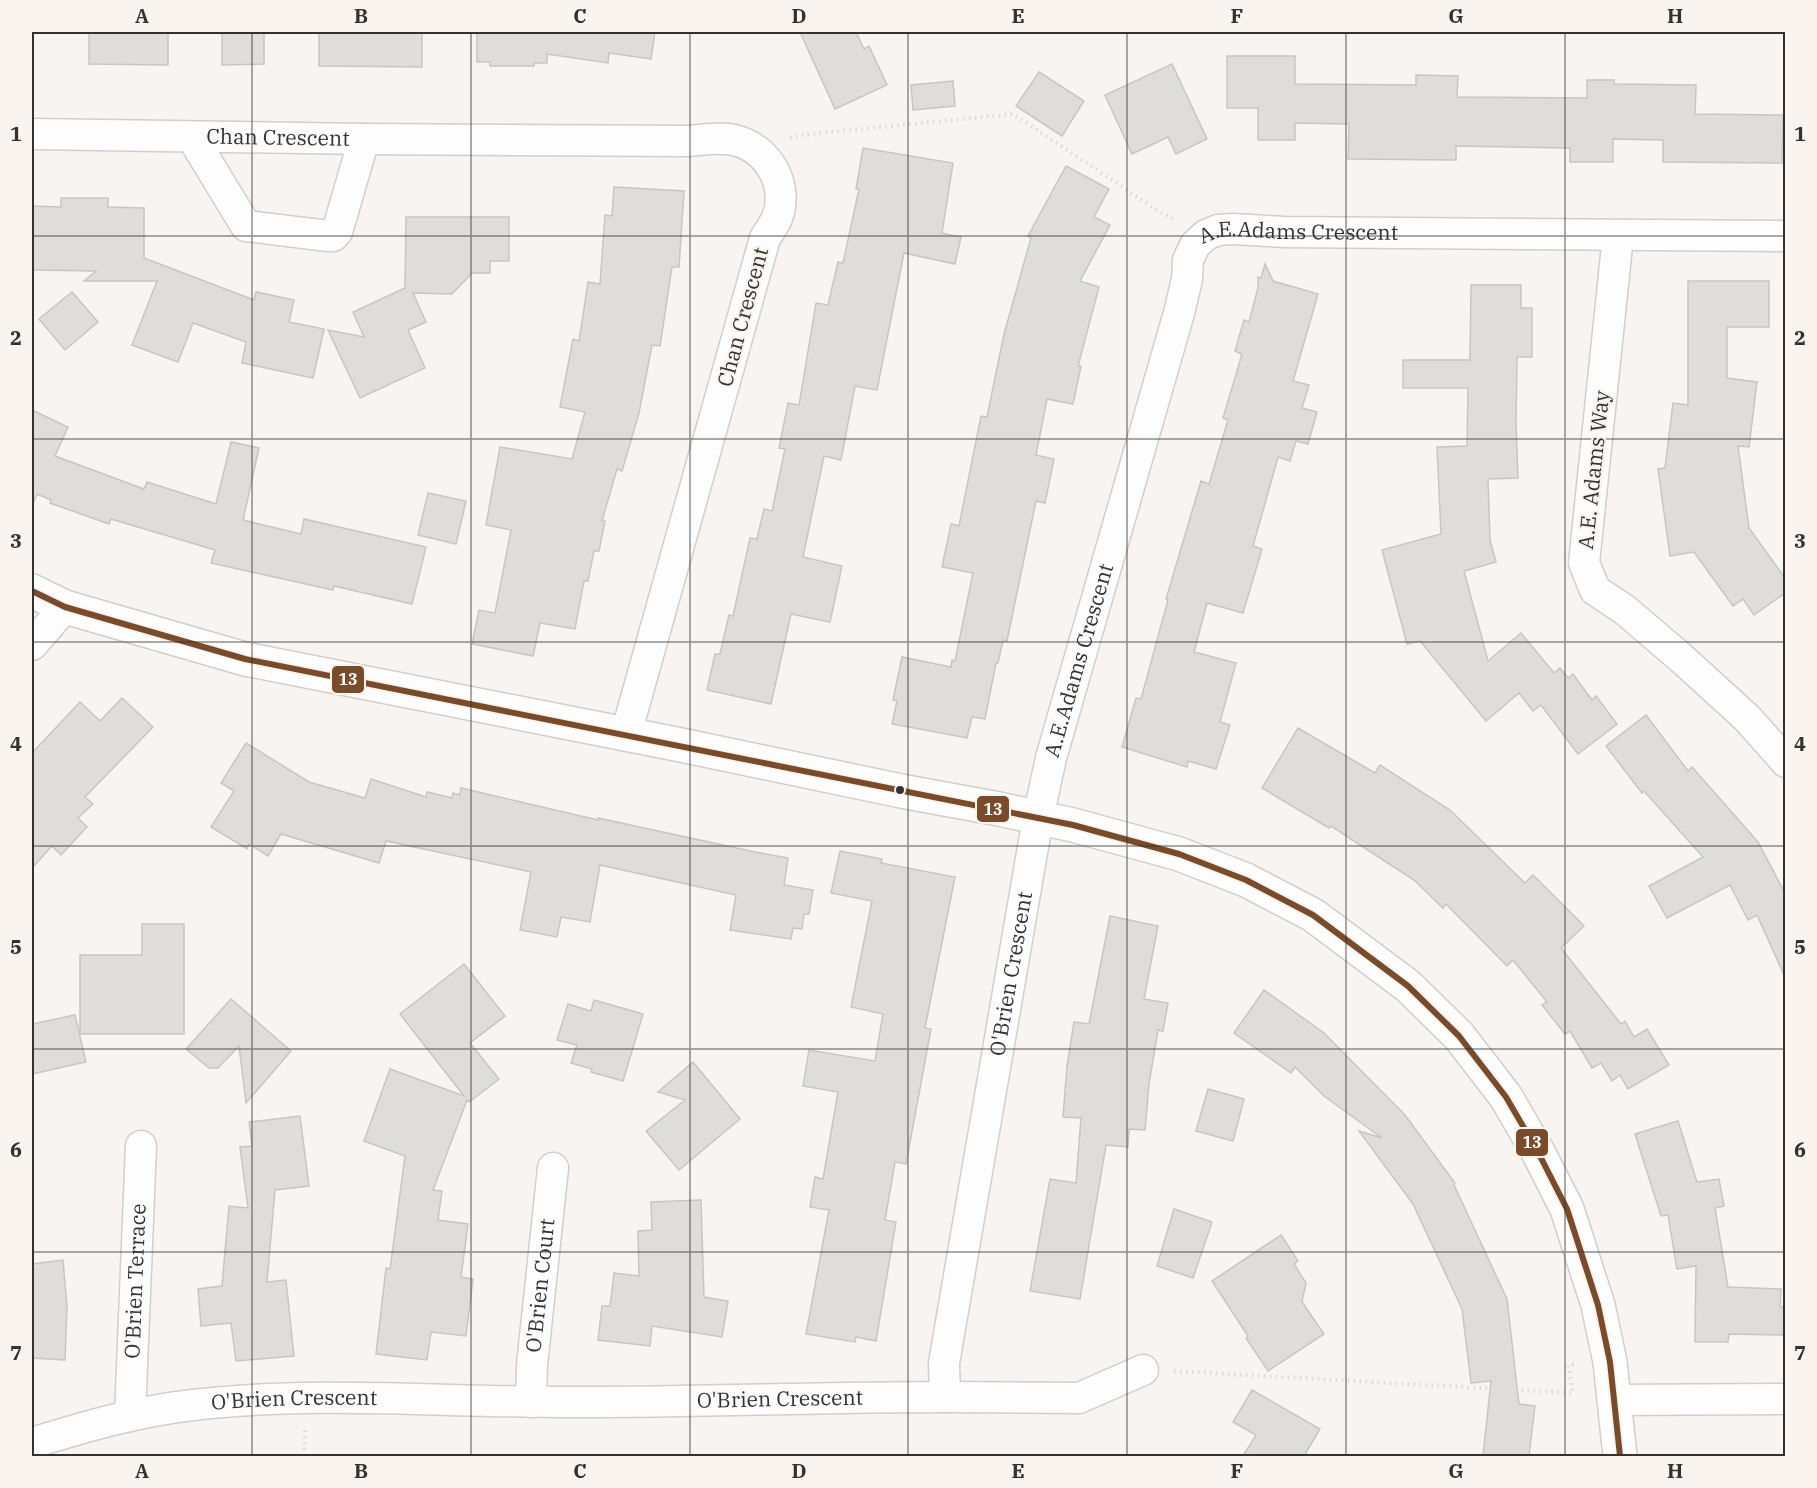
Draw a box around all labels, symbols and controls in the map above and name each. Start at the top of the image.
text: A [135,2,149,29]
text: B [354,2,368,29]
text: C [573,2,587,29]
text: D [791,2,807,29]
text: E [1011,2,1025,29]
text: F [1231,2,1243,29]
text: G [1448,2,1464,29]
text: H [1667,2,1683,29]
text: 1 [10,120,22,147]
text: 1 [1794,120,1806,147]
street label: Chan Crescent [206,122,350,152]
street label: A.E.Adams Crescent [1194,214,1398,250]
street label: Chan Crescent [710,244,774,390]
text: 2 [10,324,22,351]
text: 2 [1794,324,1806,351]
street label: A.E. Adams Way [1571,388,1615,551]
text: 3 [10,527,22,554]
text: 3 [1794,527,1806,554]
street label: A.E.Adams Crescent [1037,560,1119,760]
line badge: 13 [331,665,365,694]
text: 13 [338,669,358,689]
text: 4 [10,730,22,757]
text: 4 [1794,730,1806,757]
unlabelled marker [894,784,906,796]
line badge: 13 [976,795,1010,823]
text: 13 [983,799,1003,819]
street label: O'Brien Crescent [982,889,1038,1058]
text: 5 [10,933,22,960]
text: 5 [1794,933,1806,960]
line badge: 13 [1515,1128,1549,1157]
text: 13 [1522,1132,1542,1152]
text: 6 [10,1136,22,1163]
text: 6 [1794,1136,1806,1163]
street label: O'Brien Terrace [117,1203,152,1359]
street label: O'Brien Court [518,1217,561,1354]
text: 7 [10,1339,22,1366]
text: 7 [1794,1339,1806,1366]
street label: O'Brien Crescent [210,1383,377,1416]
street label: O'Brien Crescent [697,1383,863,1414]
text: A [135,1457,149,1484]
text: B [354,1457,368,1484]
text: C [573,1457,587,1484]
text: D [791,1457,807,1484]
text: E [1011,1457,1025,1484]
text: F [1231,1457,1243,1484]
text: G [1448,1457,1464,1484]
text: H [1667,1457,1683,1484]

